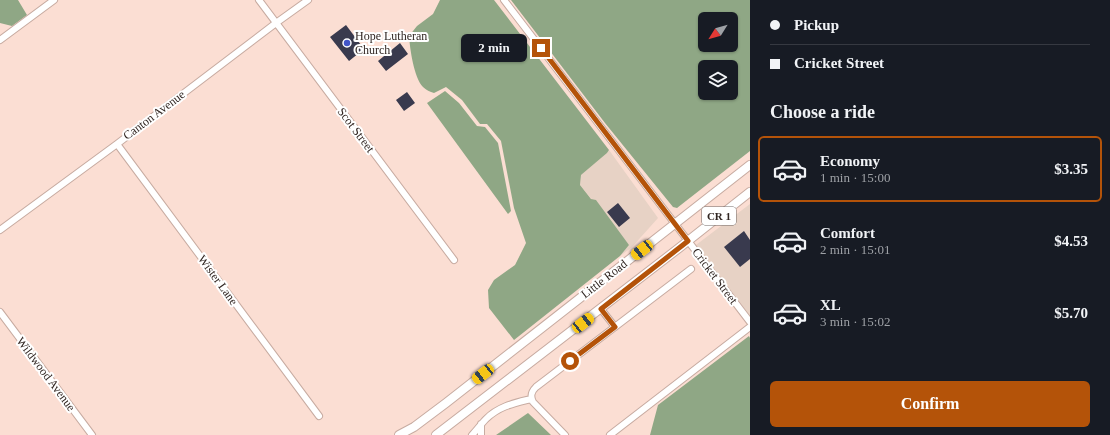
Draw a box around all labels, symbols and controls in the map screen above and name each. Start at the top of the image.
north arrow [698,12,738,52]
map controls [698,12,738,100]
text: Pickup [794,17,839,33]
place label: Hope Lutheran Church [355,29,427,57]
callout: 2 min [461,34,527,62]
marker: Hope Lutheran Church [342,38,352,48]
route end [532,39,550,57]
text: 2 min [478,40,510,55]
text: Cricket Street [794,55,884,71]
button: layers [698,60,738,100]
street label: Canton Avenue [120,87,188,143]
text: Choose a ride [770,102,875,122]
street label: Scot Street [335,105,378,156]
icon: car [772,151,808,187]
text: Economy [820,153,880,169]
text: $3.35 [1054,161,1088,177]
text: 1 min · 15:00 [820,170,890,185]
road number: CR 1 [702,207,736,225]
icon: car [772,223,808,259]
text: Comfort [820,225,875,241]
text: $4.53 [1054,233,1088,249]
car [629,238,655,262]
text: 2 min · 15:01 [820,242,890,257]
street label: Cricket Street [689,245,741,307]
street label: Wister Lane [195,252,241,308]
street label: Little Road [578,257,630,301]
icon: car [772,295,808,331]
text: XL [820,297,841,313]
text: $5.70 [1054,305,1088,321]
car [570,311,596,335]
text: 3 min · 15:02 [820,314,890,329]
street label: Wildwood Avenue [14,334,78,414]
route start [561,352,579,370]
car [470,362,496,386]
button: Confirm [770,381,1090,427]

